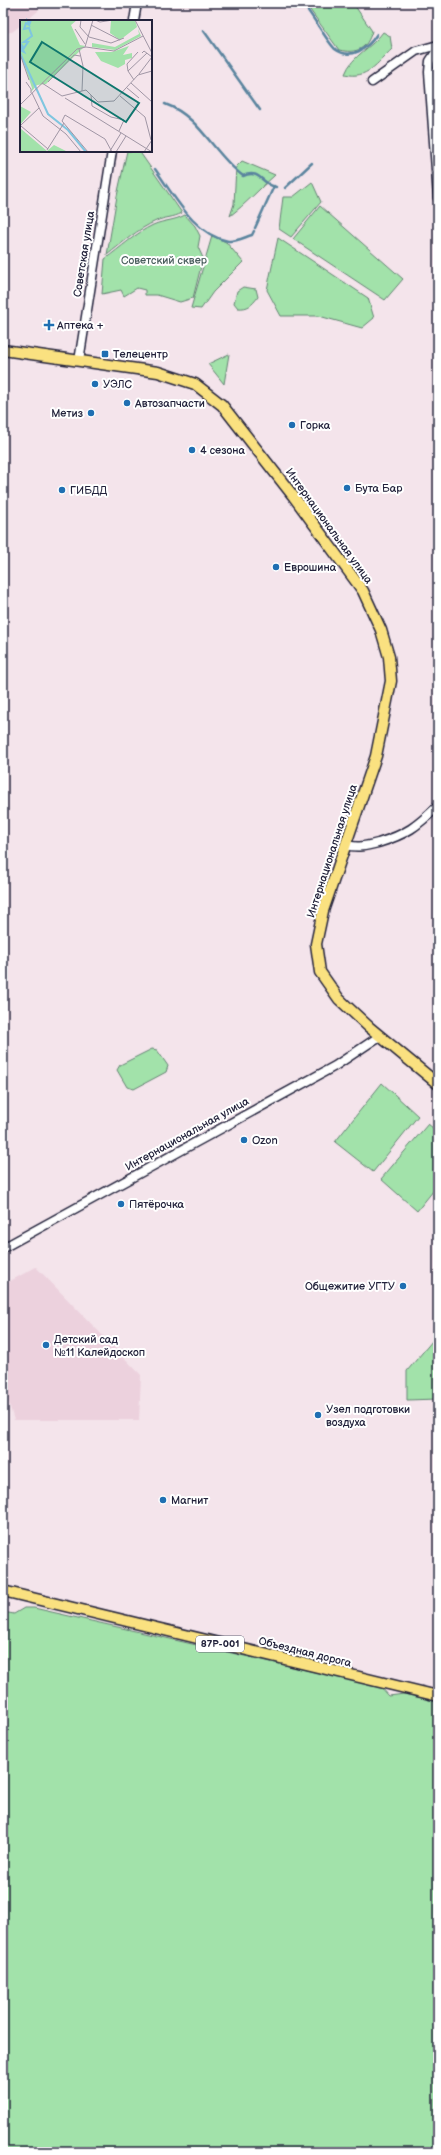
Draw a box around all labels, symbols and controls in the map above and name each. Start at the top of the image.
inset map [20,20,152,152]
street label: Советская улица [71,210,97,298]
park label: Советский сквер [121,254,208,267]
place label: Аптека + [56,319,104,332]
marker: Аптека + [44,320,54,330]
place label: Телецентр [113,348,169,361]
marker: Телецентр [100,349,110,359]
place label: УЭЛС [103,378,132,391]
marker: УЭЛС [90,379,100,389]
place label: Автозапчасти [134,397,205,410]
marker: Автозапчасти [122,398,132,408]
place label: Метиз [51,407,83,420]
marker: Метиз [86,408,96,418]
place label: Горка [300,419,331,432]
marker: Горка [287,420,297,430]
place label: 4 сезона [200,444,245,457]
marker: 4 сезона [187,445,197,455]
street label: Интернациональная улица [283,466,376,587]
place label: Бута Бар [355,482,403,495]
marker: Бута Бар [342,483,352,493]
place label: ГИБДД [70,484,108,497]
marker: ГИБДД [57,485,67,495]
place label: Еврошина [284,561,337,574]
marker: Еврошина [271,562,281,572]
street label: Интернациональная улица [304,782,360,919]
street label: Интернациональная улица [123,1094,252,1174]
place label: Ozon [252,1134,278,1147]
marker: Ozon [239,1135,249,1145]
place label: Пятёрочка [129,1198,185,1211]
marker: Пятёрочка [116,1199,126,1209]
place label: Общежитие УГТУ [305,1280,395,1293]
marker: Общежитие УГТУ [398,1281,408,1291]
place label: Детский сад №11 Калейдоскоп [54,1333,145,1359]
marker: Детский сад №11 Калейдоскоп [41,1340,51,1350]
place label: Узел подготовки воздуха [326,1403,410,1429]
marker: Узел подготовки воздуха [313,1410,323,1420]
place label: Магнит [171,1494,208,1507]
marker: Магнит [158,1495,168,1505]
street label: Объездная дорога [257,1634,353,1670]
road number: 87Р-001 [196,1636,244,1652]

